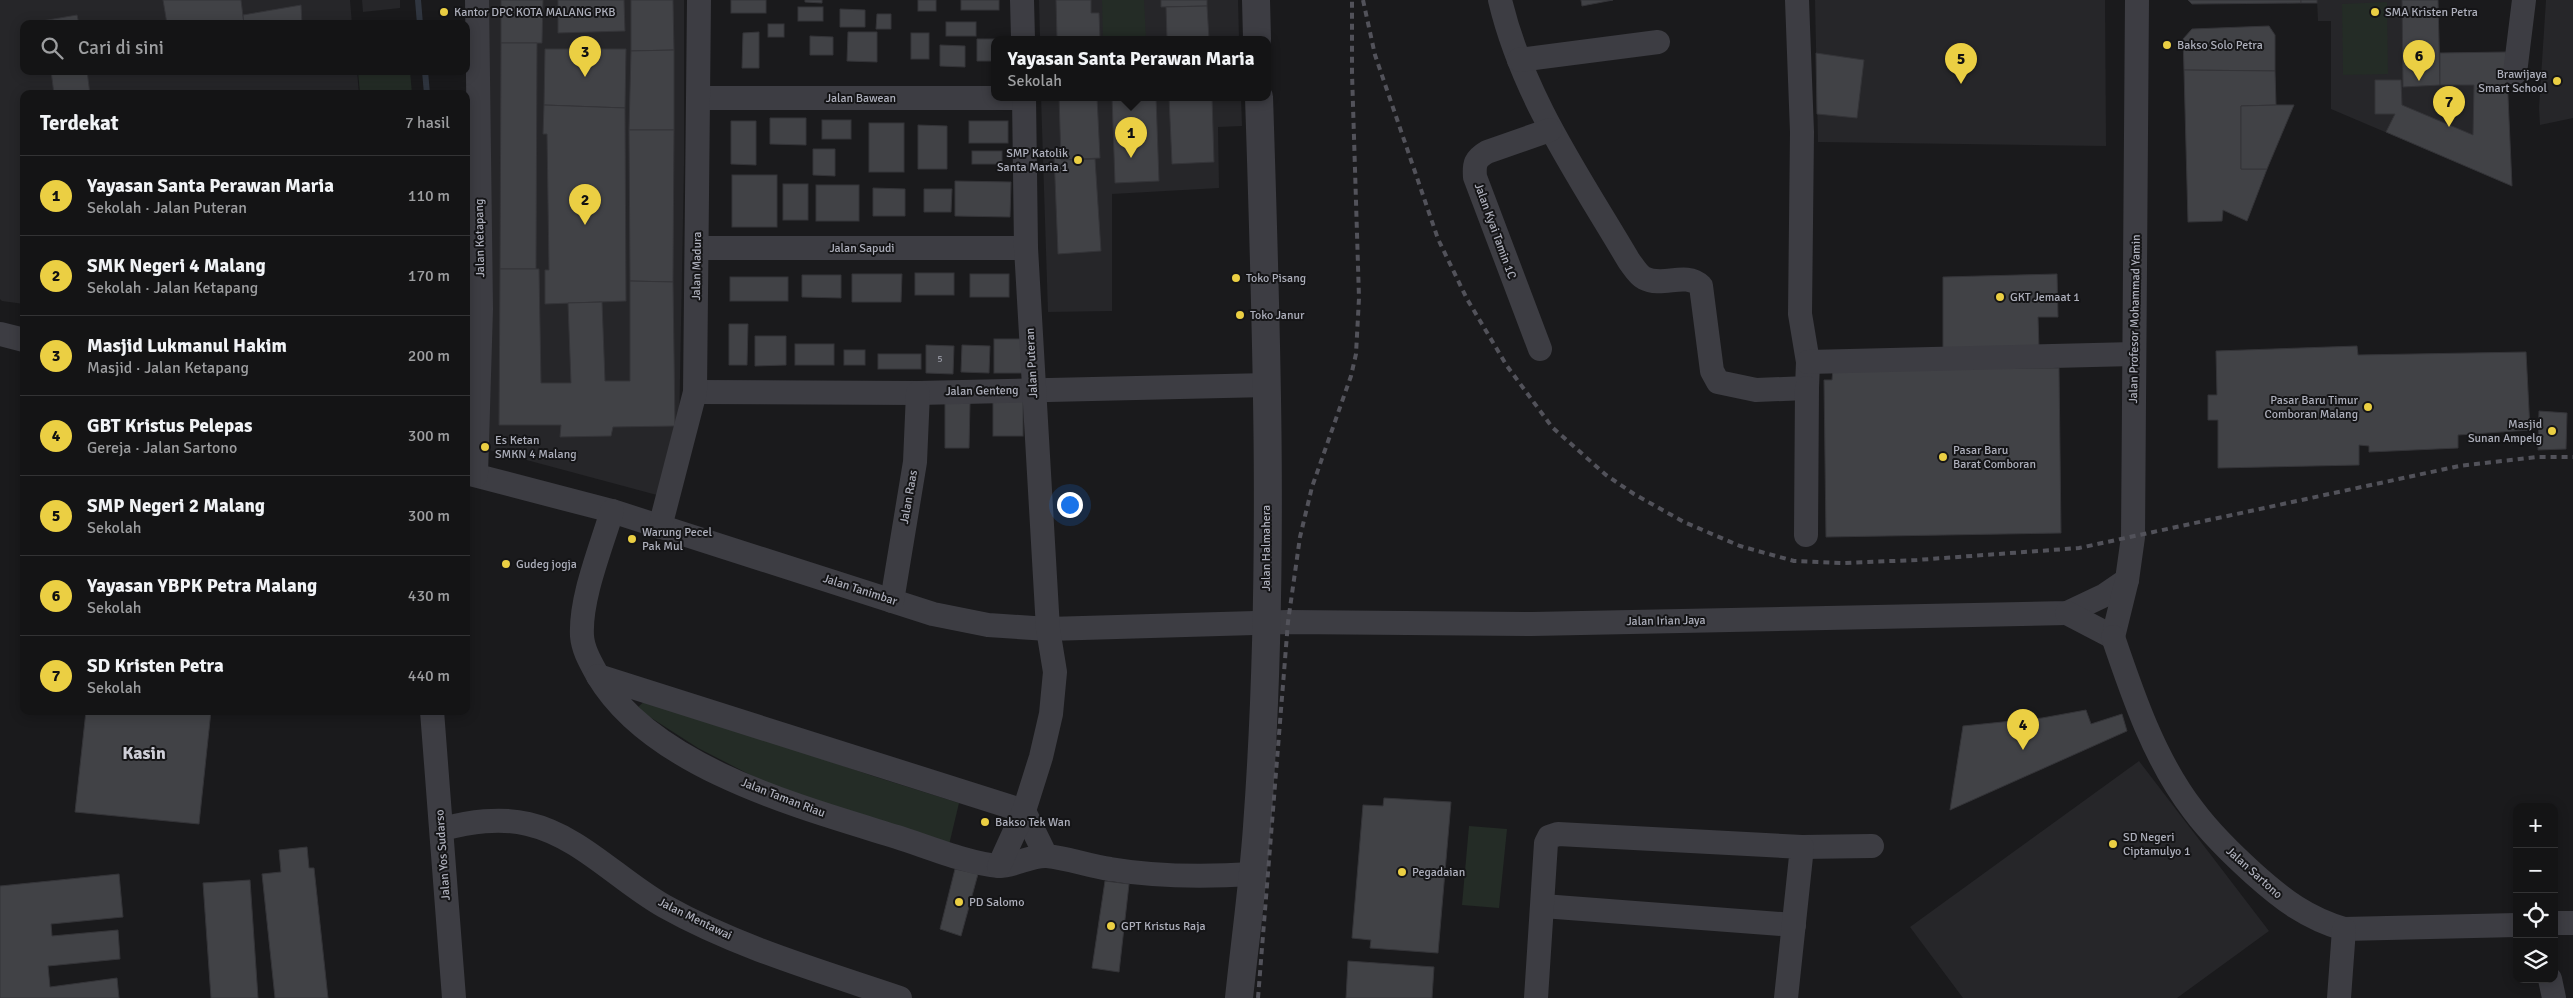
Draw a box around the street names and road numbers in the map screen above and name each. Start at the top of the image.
street label: Jalan Bawean [826,91,896,106]
street label: Jalan Kyai Tamin 1C [1471,181,1519,281]
street label: Jalan Ketapang [472,199,488,277]
street label: Jalan Madura [689,231,705,301]
street label: Jalan Profesor Mohammad Yamin [2126,234,2144,404]
street label: Jalan Sapudi [829,241,895,256]
street label: Jalan Puteran [1023,328,1041,398]
street label: Jalan Genteng [945,383,1019,399]
street label: Jalan Raas [897,469,921,525]
street label: Jalan Halmahera [1259,505,1274,591]
street label: Jalan Tanimbar [821,571,900,609]
street label: Jalan Irian Jaya [1626,613,1706,629]
street label: Jalan Taman Riau [739,775,827,821]
street label: Jalan Yos Sudarso [432,809,454,901]
street label: Jalan Sartono [2223,844,2285,902]
street label: Jalan Mentawai [656,895,734,943]

